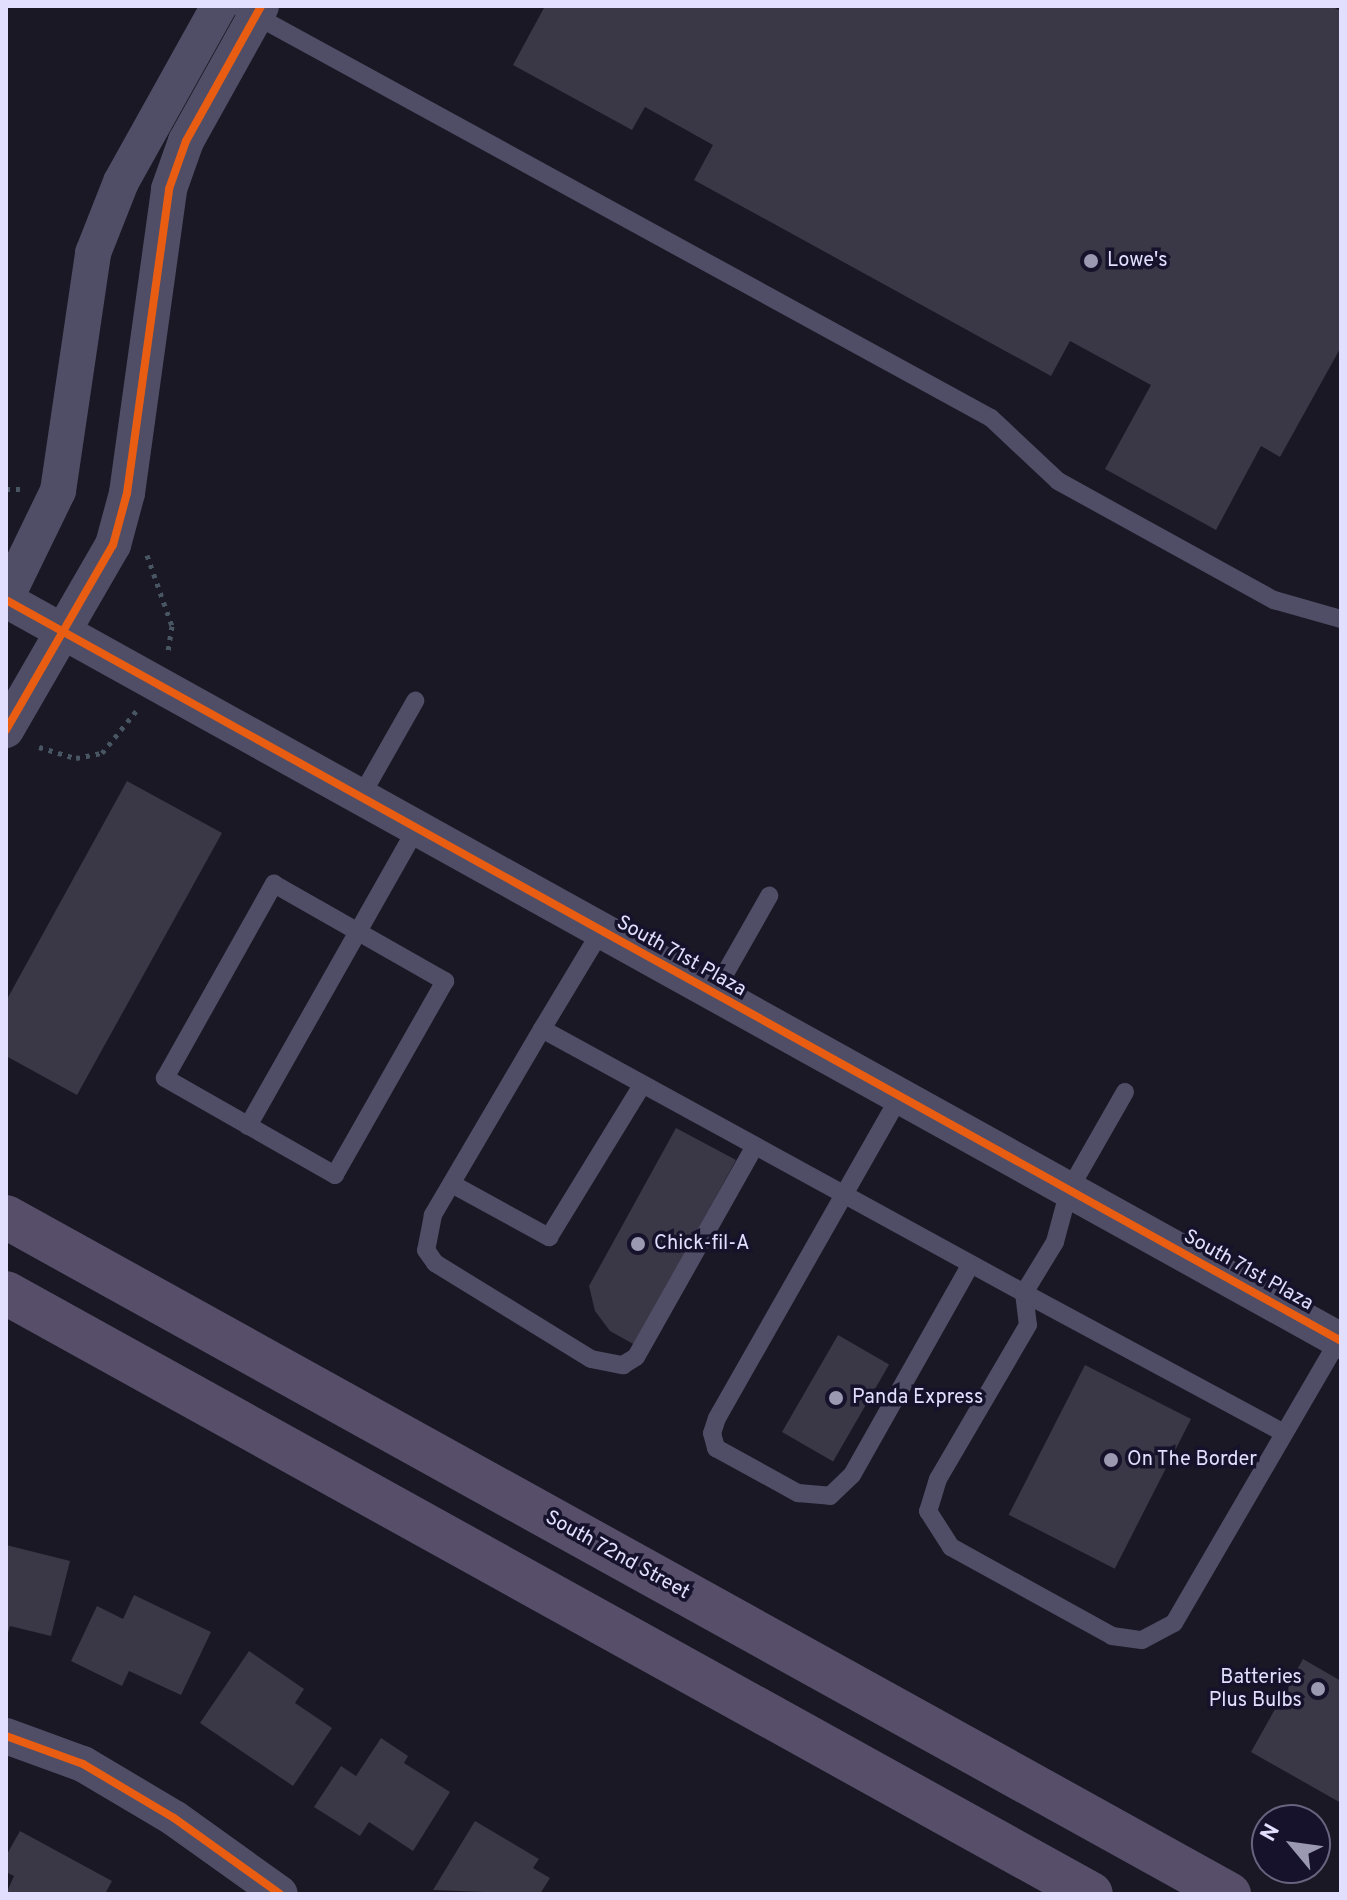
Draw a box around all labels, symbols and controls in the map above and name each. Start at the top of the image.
place label: Lowe's [1107,249,1168,273]
marker: Lowe's [1082,252,1100,270]
street label: South 71st Plaza [612,911,750,1003]
street label: South 71st Plaza [1179,1225,1317,1317]
place label: Chick-fil-A [654,1232,750,1256]
marker: Chick-fil-A [629,1235,647,1253]
place label: Panda Express [852,1386,983,1410]
marker: Panda Express [827,1389,845,1407]
place label: On The Border [1127,1448,1258,1472]
marker: On The Border [1102,1451,1120,1469]
street label: South 72nd Street [540,1506,694,1606]
place label: Batteries Plus Bulbs [1209,1666,1302,1713]
marker: Batteries Plus Bulbs [1309,1680,1327,1698]
north arrow [1251,1804,1331,1884]
text: N [1256,1820,1287,1847]

